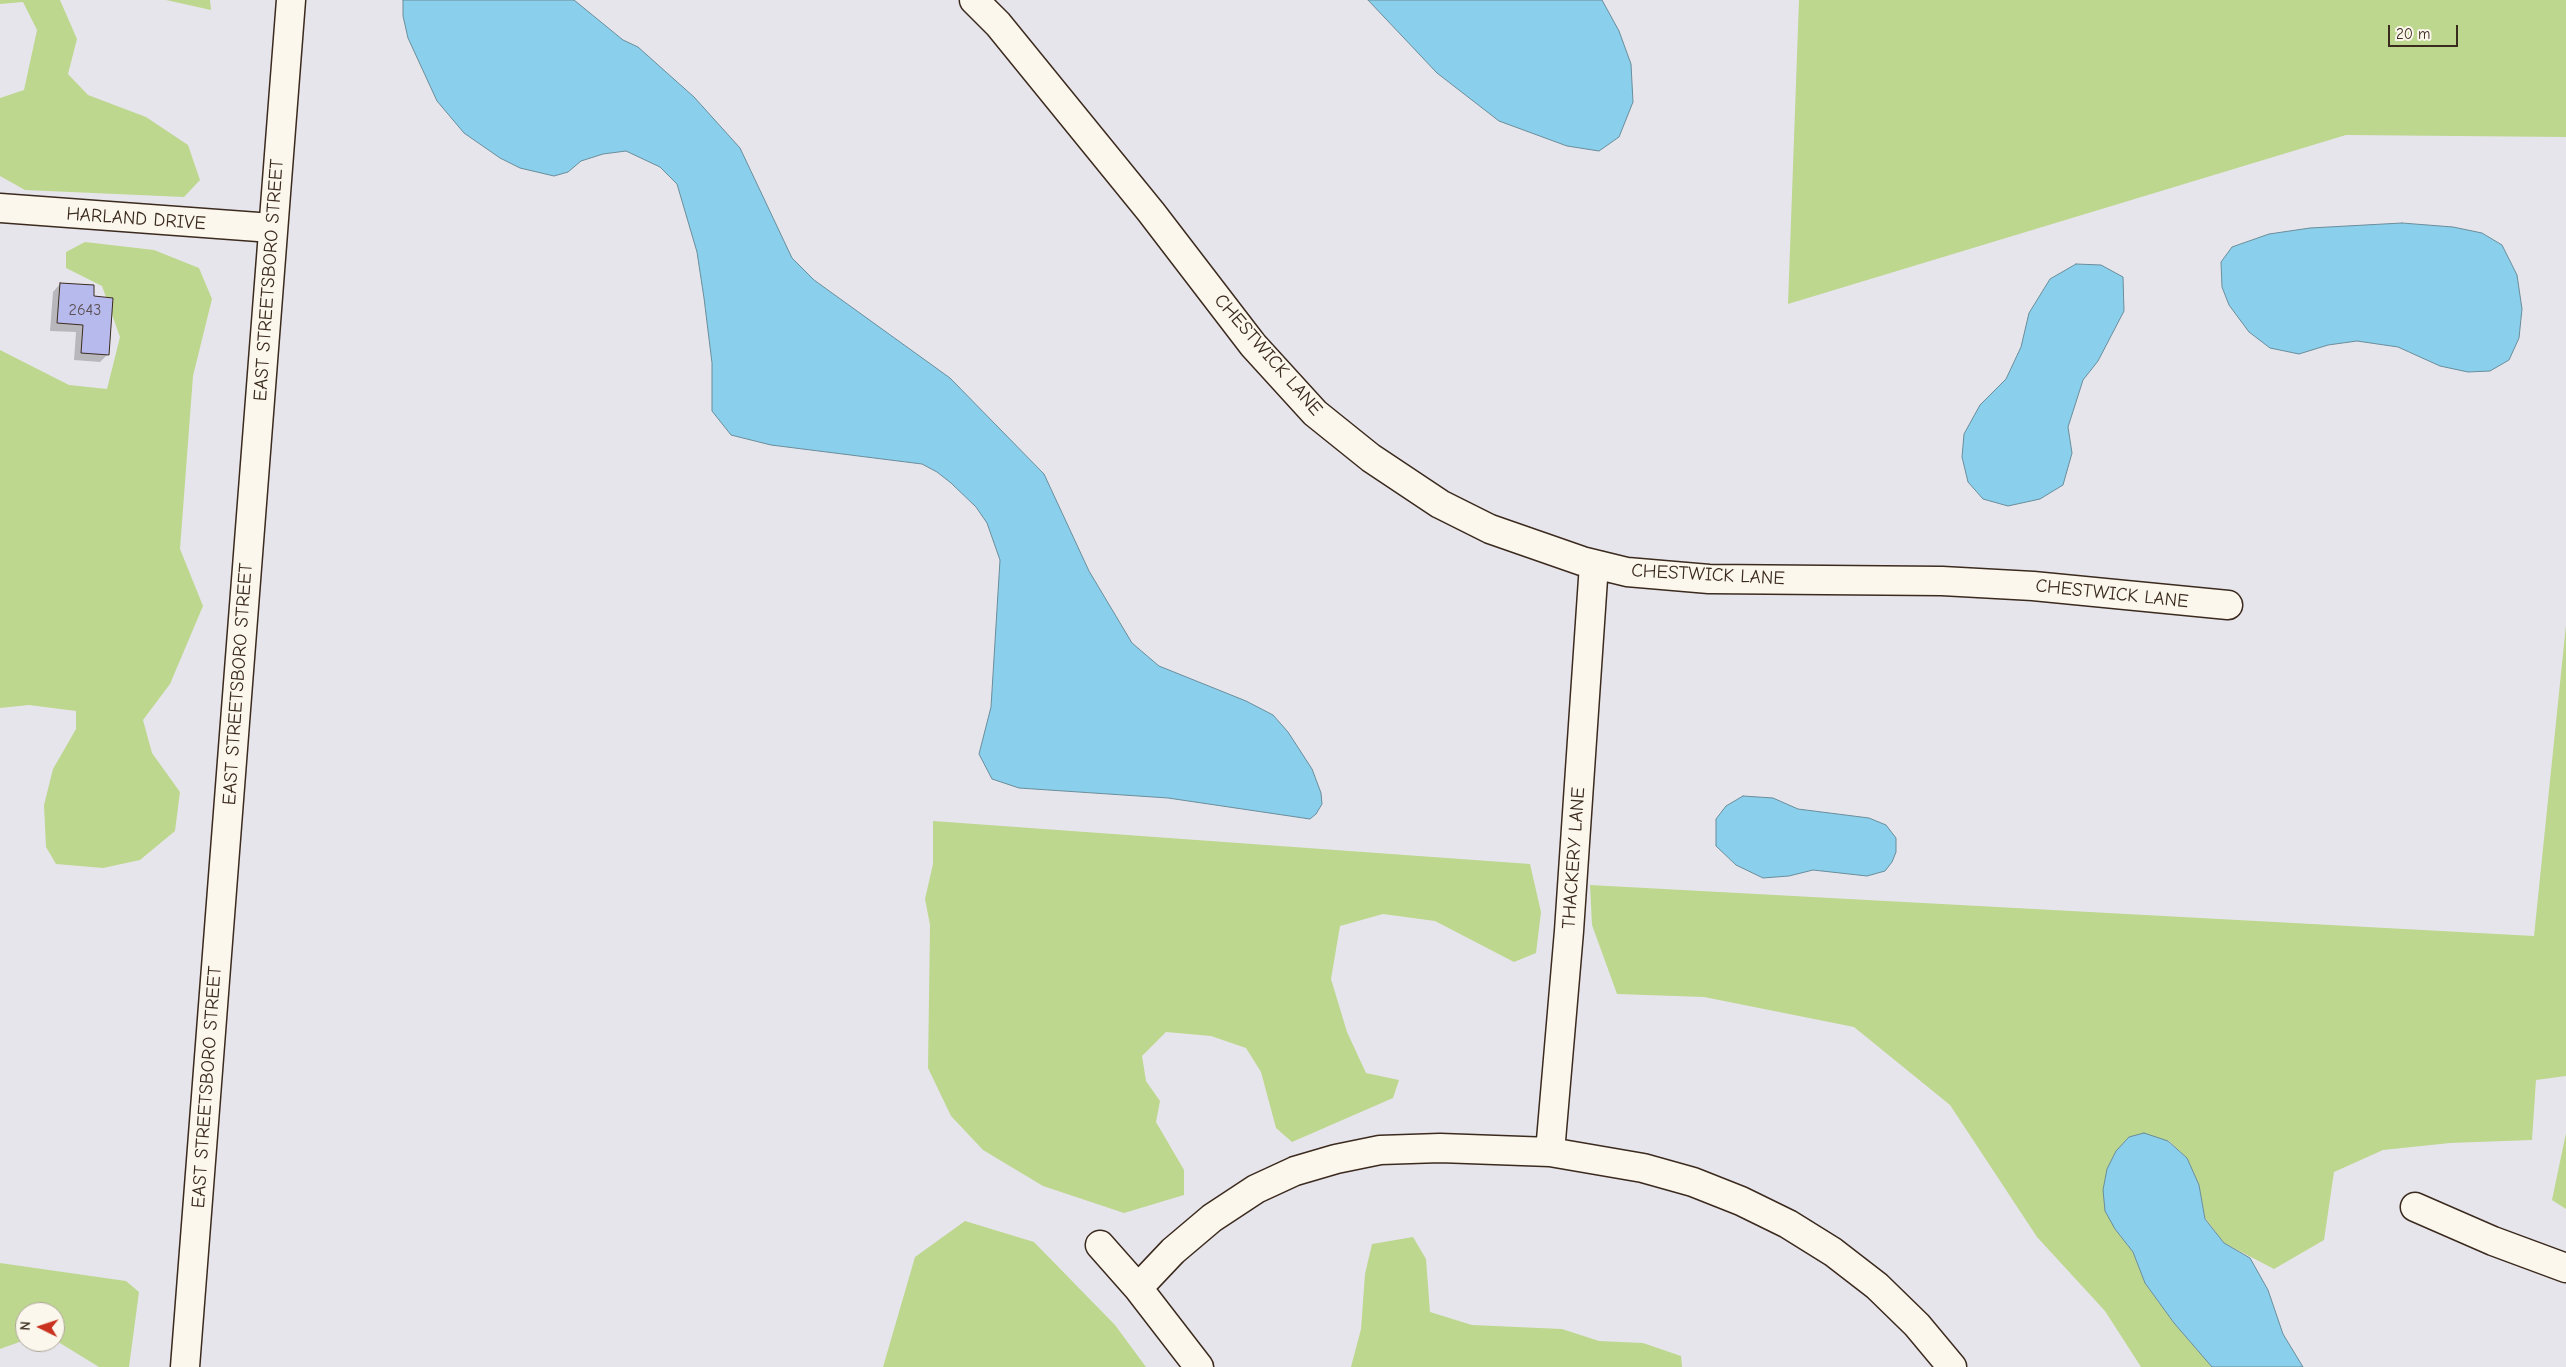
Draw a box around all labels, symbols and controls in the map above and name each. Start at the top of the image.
scale bar [2391,15,2461,47]
text: 20 m [2396,25,2430,43]
street label: EAST STREETSBORO STREET [249,158,289,402]
street label: HARLAND DRIVE [65,203,207,235]
street label: CHESTWICK LANE [1209,289,1327,421]
house number: 2643 [69,300,101,320]
street label: CHESTWICK LANE [1631,560,1785,590]
street label: EAST STREETSBORO STREET [218,562,258,806]
street label: CHESTWICK LANE [2034,575,2190,613]
street label: THACKERY LANE [1558,786,1590,930]
street label: EAST STREETSBORO STREET [187,965,227,1209]
north arrow [15,1302,65,1352]
text: N [17,1321,34,1331]

